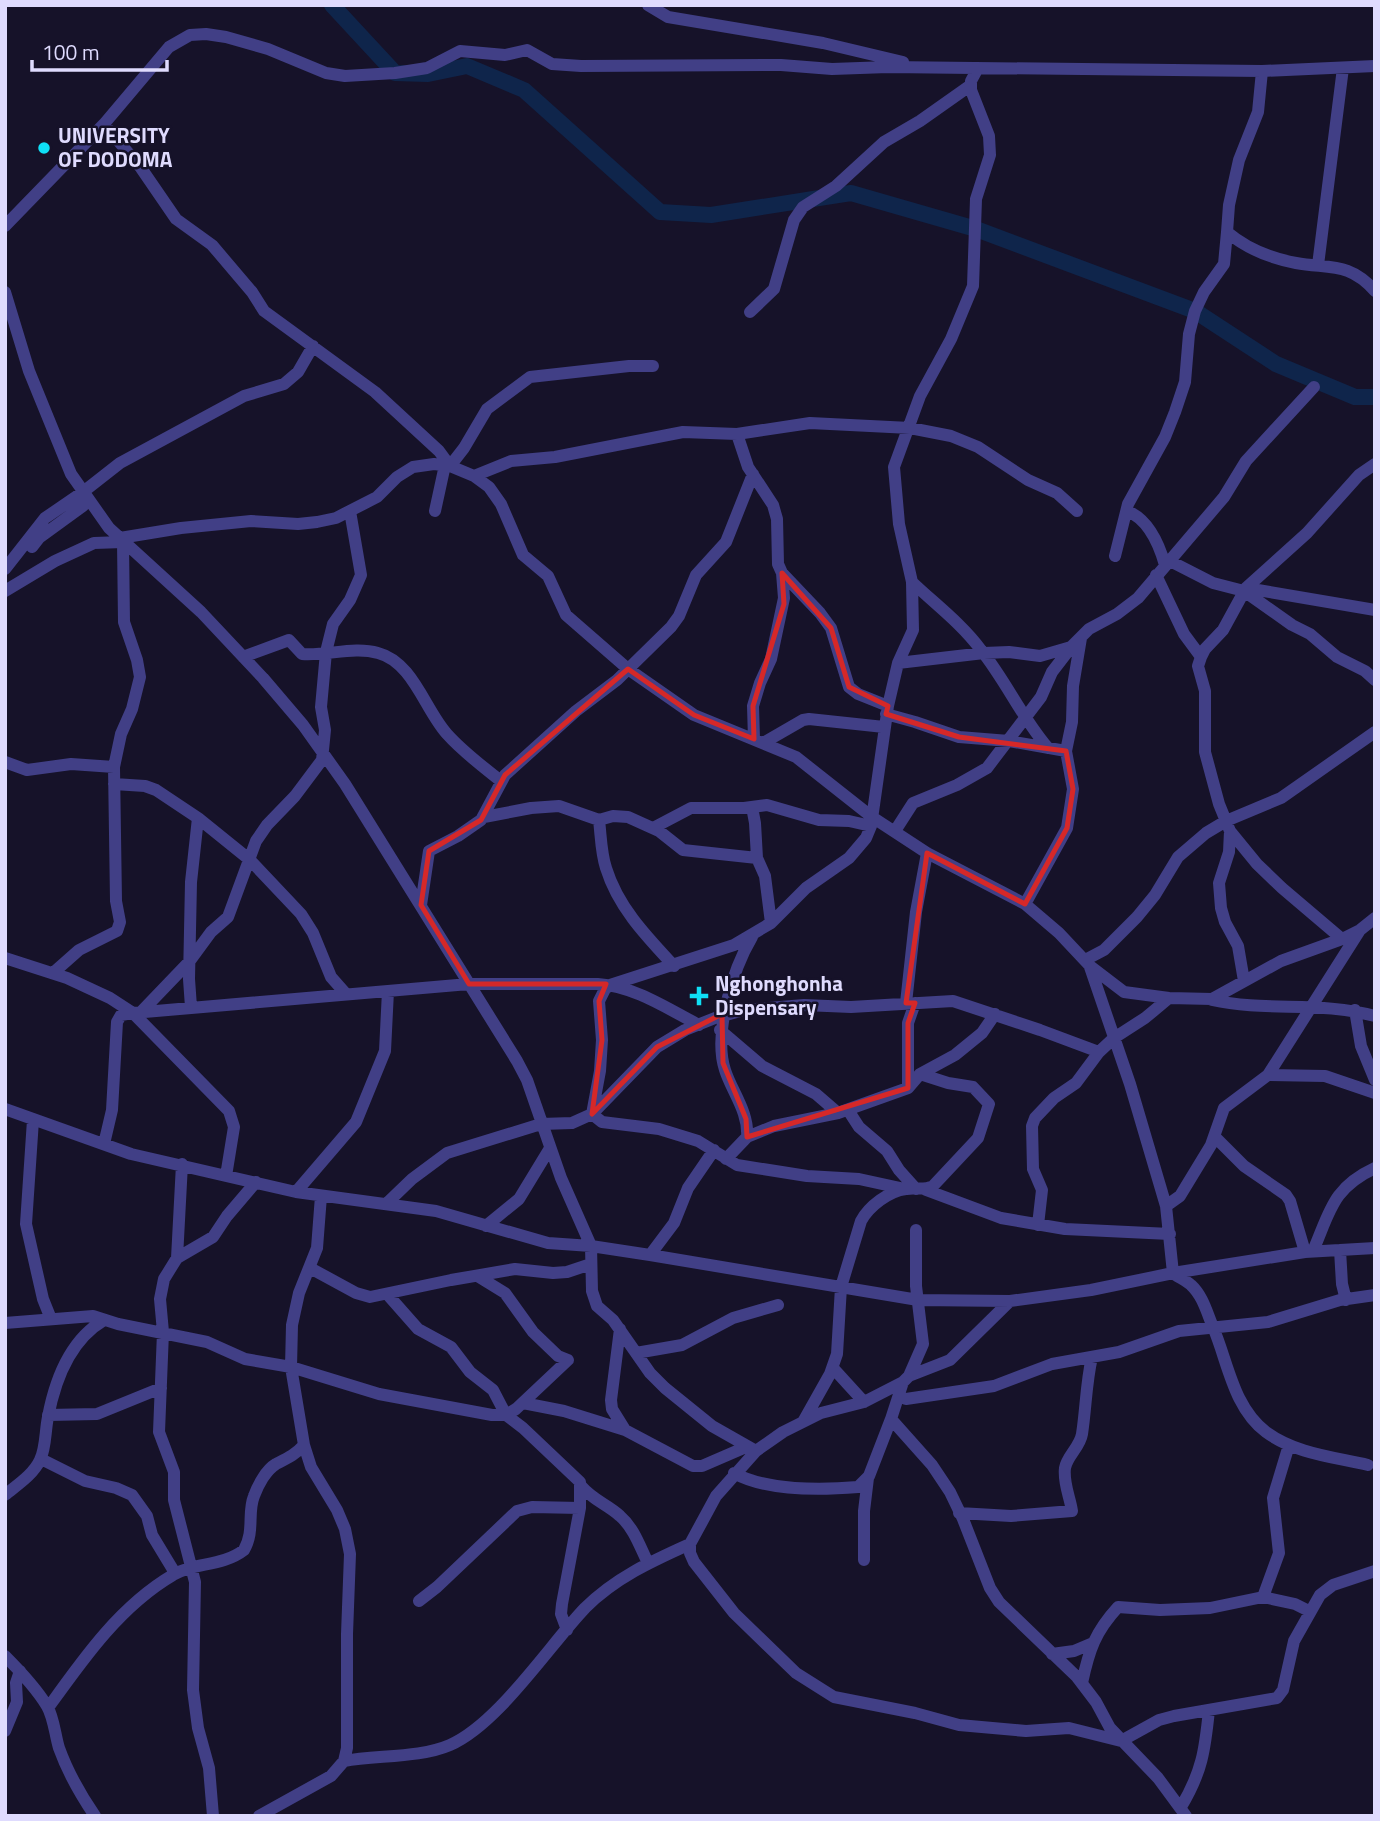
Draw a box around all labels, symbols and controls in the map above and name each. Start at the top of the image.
scale bar [32,28,166,72]
text: 100 m [42,36,99,68]
place label: UNIVERSITY OF DODOMA [58,119,173,175]
marker: UNIVERSITY OF DODOMA [36,140,52,156]
place label: Nghonghonha Dispensary [715,967,843,1023]
marker: Nghonghonha Dispensary [689,986,709,1006]

